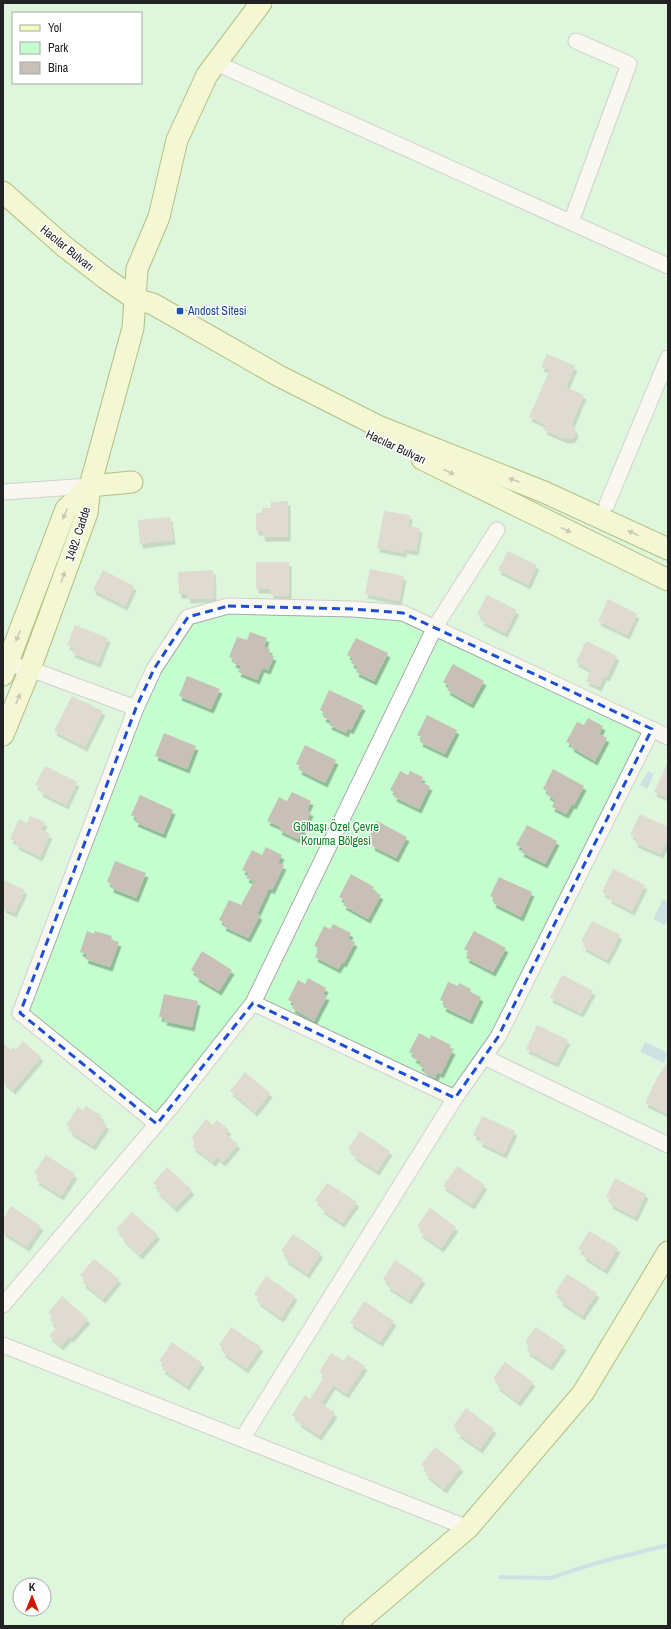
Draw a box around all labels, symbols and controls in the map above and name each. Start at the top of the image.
legend [12,12,142,84]
text: Yol [48,20,61,36]
text: Park [48,40,68,56]
text: Bina [48,60,69,76]
street label: Hacılar Bulvarı [37,221,97,275]
place label: Andost Sitesi [187,303,247,319]
marker: Andost Sitesi [175,306,185,316]
street label: Hacılar Bulvarı [363,426,429,468]
one-way arrow [444,469,455,475]
one-way arrow [507,477,519,483]
street label: 1482. Cadde [62,505,94,563]
one-way arrow [62,509,68,520]
one-way arrow [560,526,572,533]
one-way arrow [627,530,638,536]
one-way arrow [61,571,67,583]
one-way arrow [14,630,20,642]
one-way arrow [15,692,21,704]
park label: Gölbaşı Özel Çevre Koruma Bölgesi [293,818,379,849]
north arrow [12,1577,52,1617]
text: K [29,1580,36,1594]

